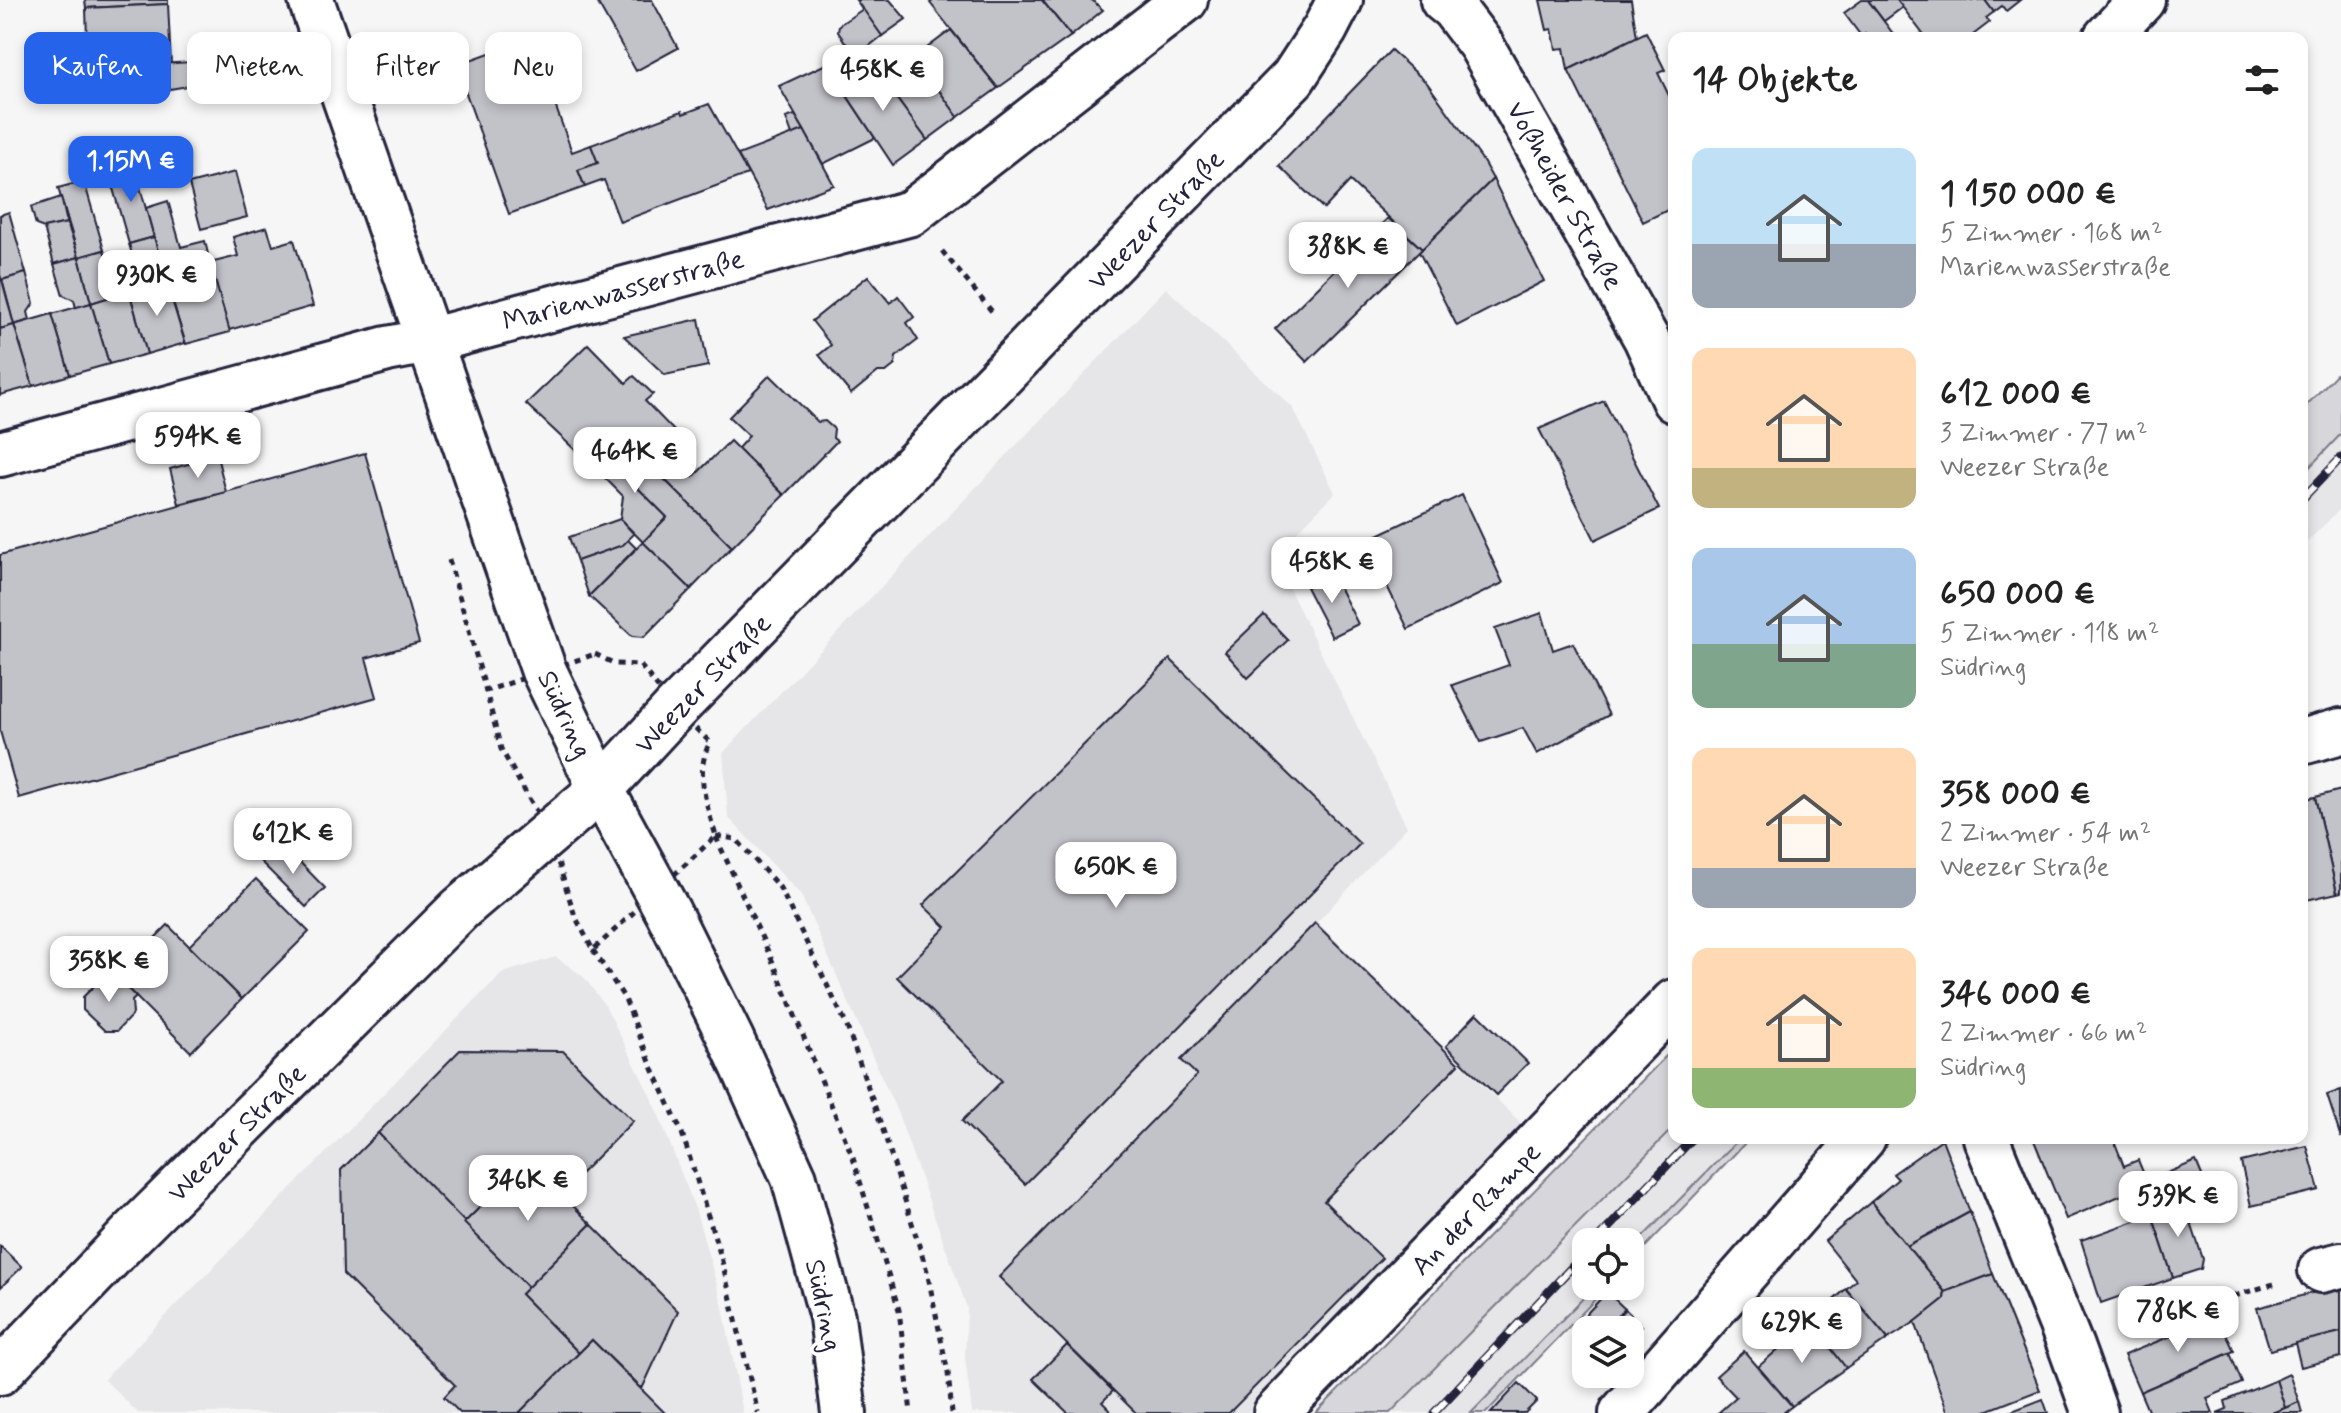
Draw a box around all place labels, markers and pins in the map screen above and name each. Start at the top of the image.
pin: 458K € [818,45,948,113]
pin: 1.15M € [57,136,205,204]
pin: 388K € [1283,222,1413,290]
pin: 930K € [92,250,222,318]
pin: 594K € [133,412,263,480]
pin: 464K € [570,427,700,495]
pin: 458K € [1267,537,1397,605]
pin: 612K € [228,808,358,876]
pin: 650K € [1051,842,1181,910]
pin: 358K € [44,936,174,1004]
pin: 346K € [463,1155,593,1223]
pin: 539K € [2113,1171,2243,1239]
pin: 786K € [2113,1286,2243,1354]
pin: 629K € [1737,1297,1867,1365]

